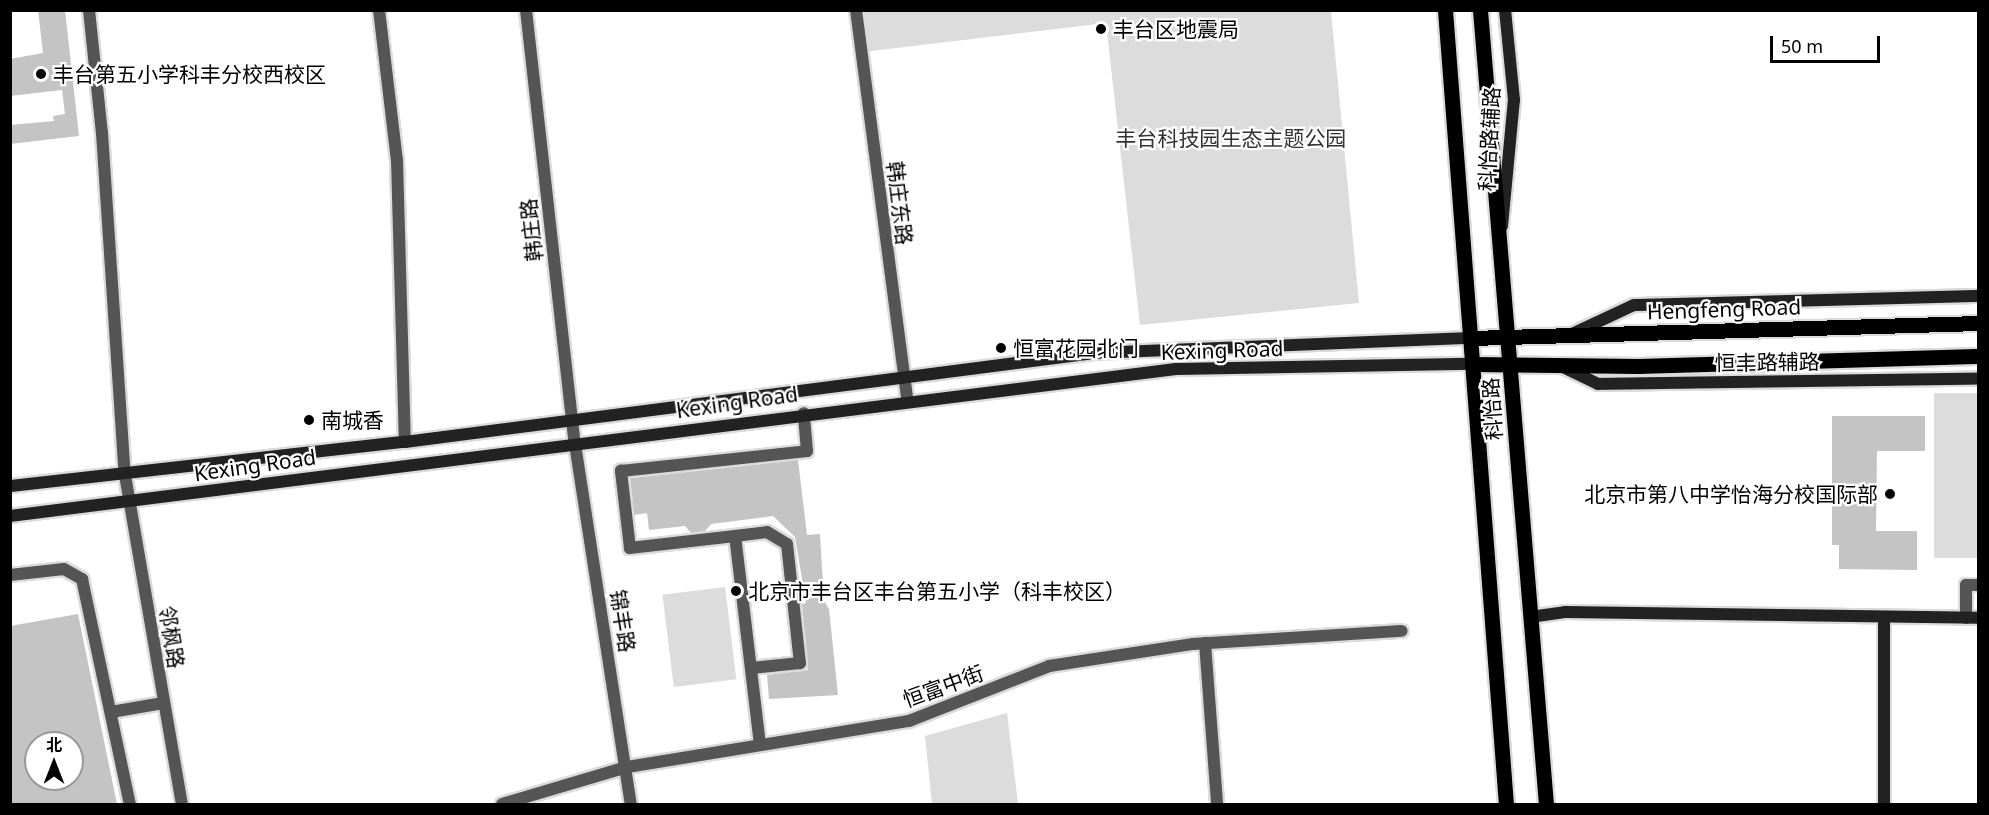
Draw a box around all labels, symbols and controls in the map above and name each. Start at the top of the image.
place label: 丰台区地震局 [1113,16,1239,42]
marker: 丰台区地震局 [1094,22,1108,36]
scale bar [1773,24,1882,62]
text: 50 m [1781,34,1823,58]
place label: 丰台第五小学科丰分校西校区 [53,61,326,87]
marker: 丰台第五小学科丰分校西校区 [34,67,48,81]
street label: 科怡路辅路 [1474,86,1504,192]
park label: 丰台科技园生态主题公园 [1116,125,1346,151]
street label: 韩庄东路 [882,160,918,246]
street label: 韩庄路 [515,197,547,263]
street label: Hengfeng Road [1647,294,1801,324]
place label: 恒富花园北门 [1013,335,1139,361]
street label: Kexing Road [1160,335,1284,365]
marker: 恒富花园北门 [994,341,1008,355]
street label: 恒丰路辅路 [1714,348,1820,376]
street label: 科怡路 [1477,377,1507,441]
street label: Kexing Road [674,381,800,423]
place label: 南城香 [321,407,384,433]
marker: 南城香 [302,413,316,427]
street label: Kexing Road [192,444,318,486]
place label: 北京市第八中学怡海分校国际部 [1584,481,1878,507]
marker: 北京市第八中学怡海分校国际部 [1883,487,1897,501]
place label: 北京市丰台区丰台第五小学（科丰校区） [748,578,1126,604]
marker: 北京市丰台区丰台第五小学（科丰校区） [729,584,743,598]
street label: 锦丰路 [606,588,640,654]
street label: 邻枫路 [155,604,189,670]
street label: 恒富中街 [899,660,987,712]
north arrow [24,731,84,791]
text: 北 [46,734,62,756]

